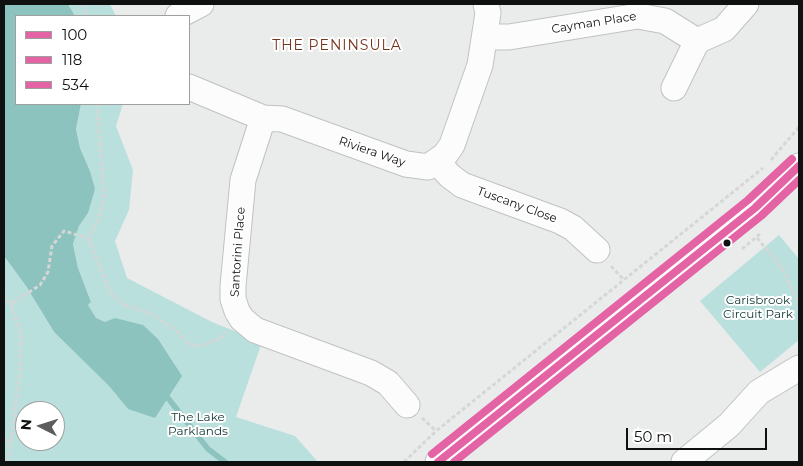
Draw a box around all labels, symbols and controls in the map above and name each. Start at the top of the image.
street label: Cayman Place [551,9,637,37]
legend [15,15,190,105]
text: 100 [62,25,87,44]
district label: THE PENINSULA [271,38,403,54]
text: 118 [62,50,82,69]
text: 534 [62,75,89,94]
street label: Riviera Way [337,134,407,170]
street label: Tuscany Close [475,184,559,226]
street label: Santorini Place [228,207,248,297]
unlabelled marker [722,238,732,248]
park label: Carisbrook Circuit Park [723,293,793,321]
north arrow [15,401,65,451]
park label: The Lake Parklands [168,410,228,438]
text: N [17,418,36,431]
scale bar [628,418,769,450]
text: 50 m [634,427,672,446]

